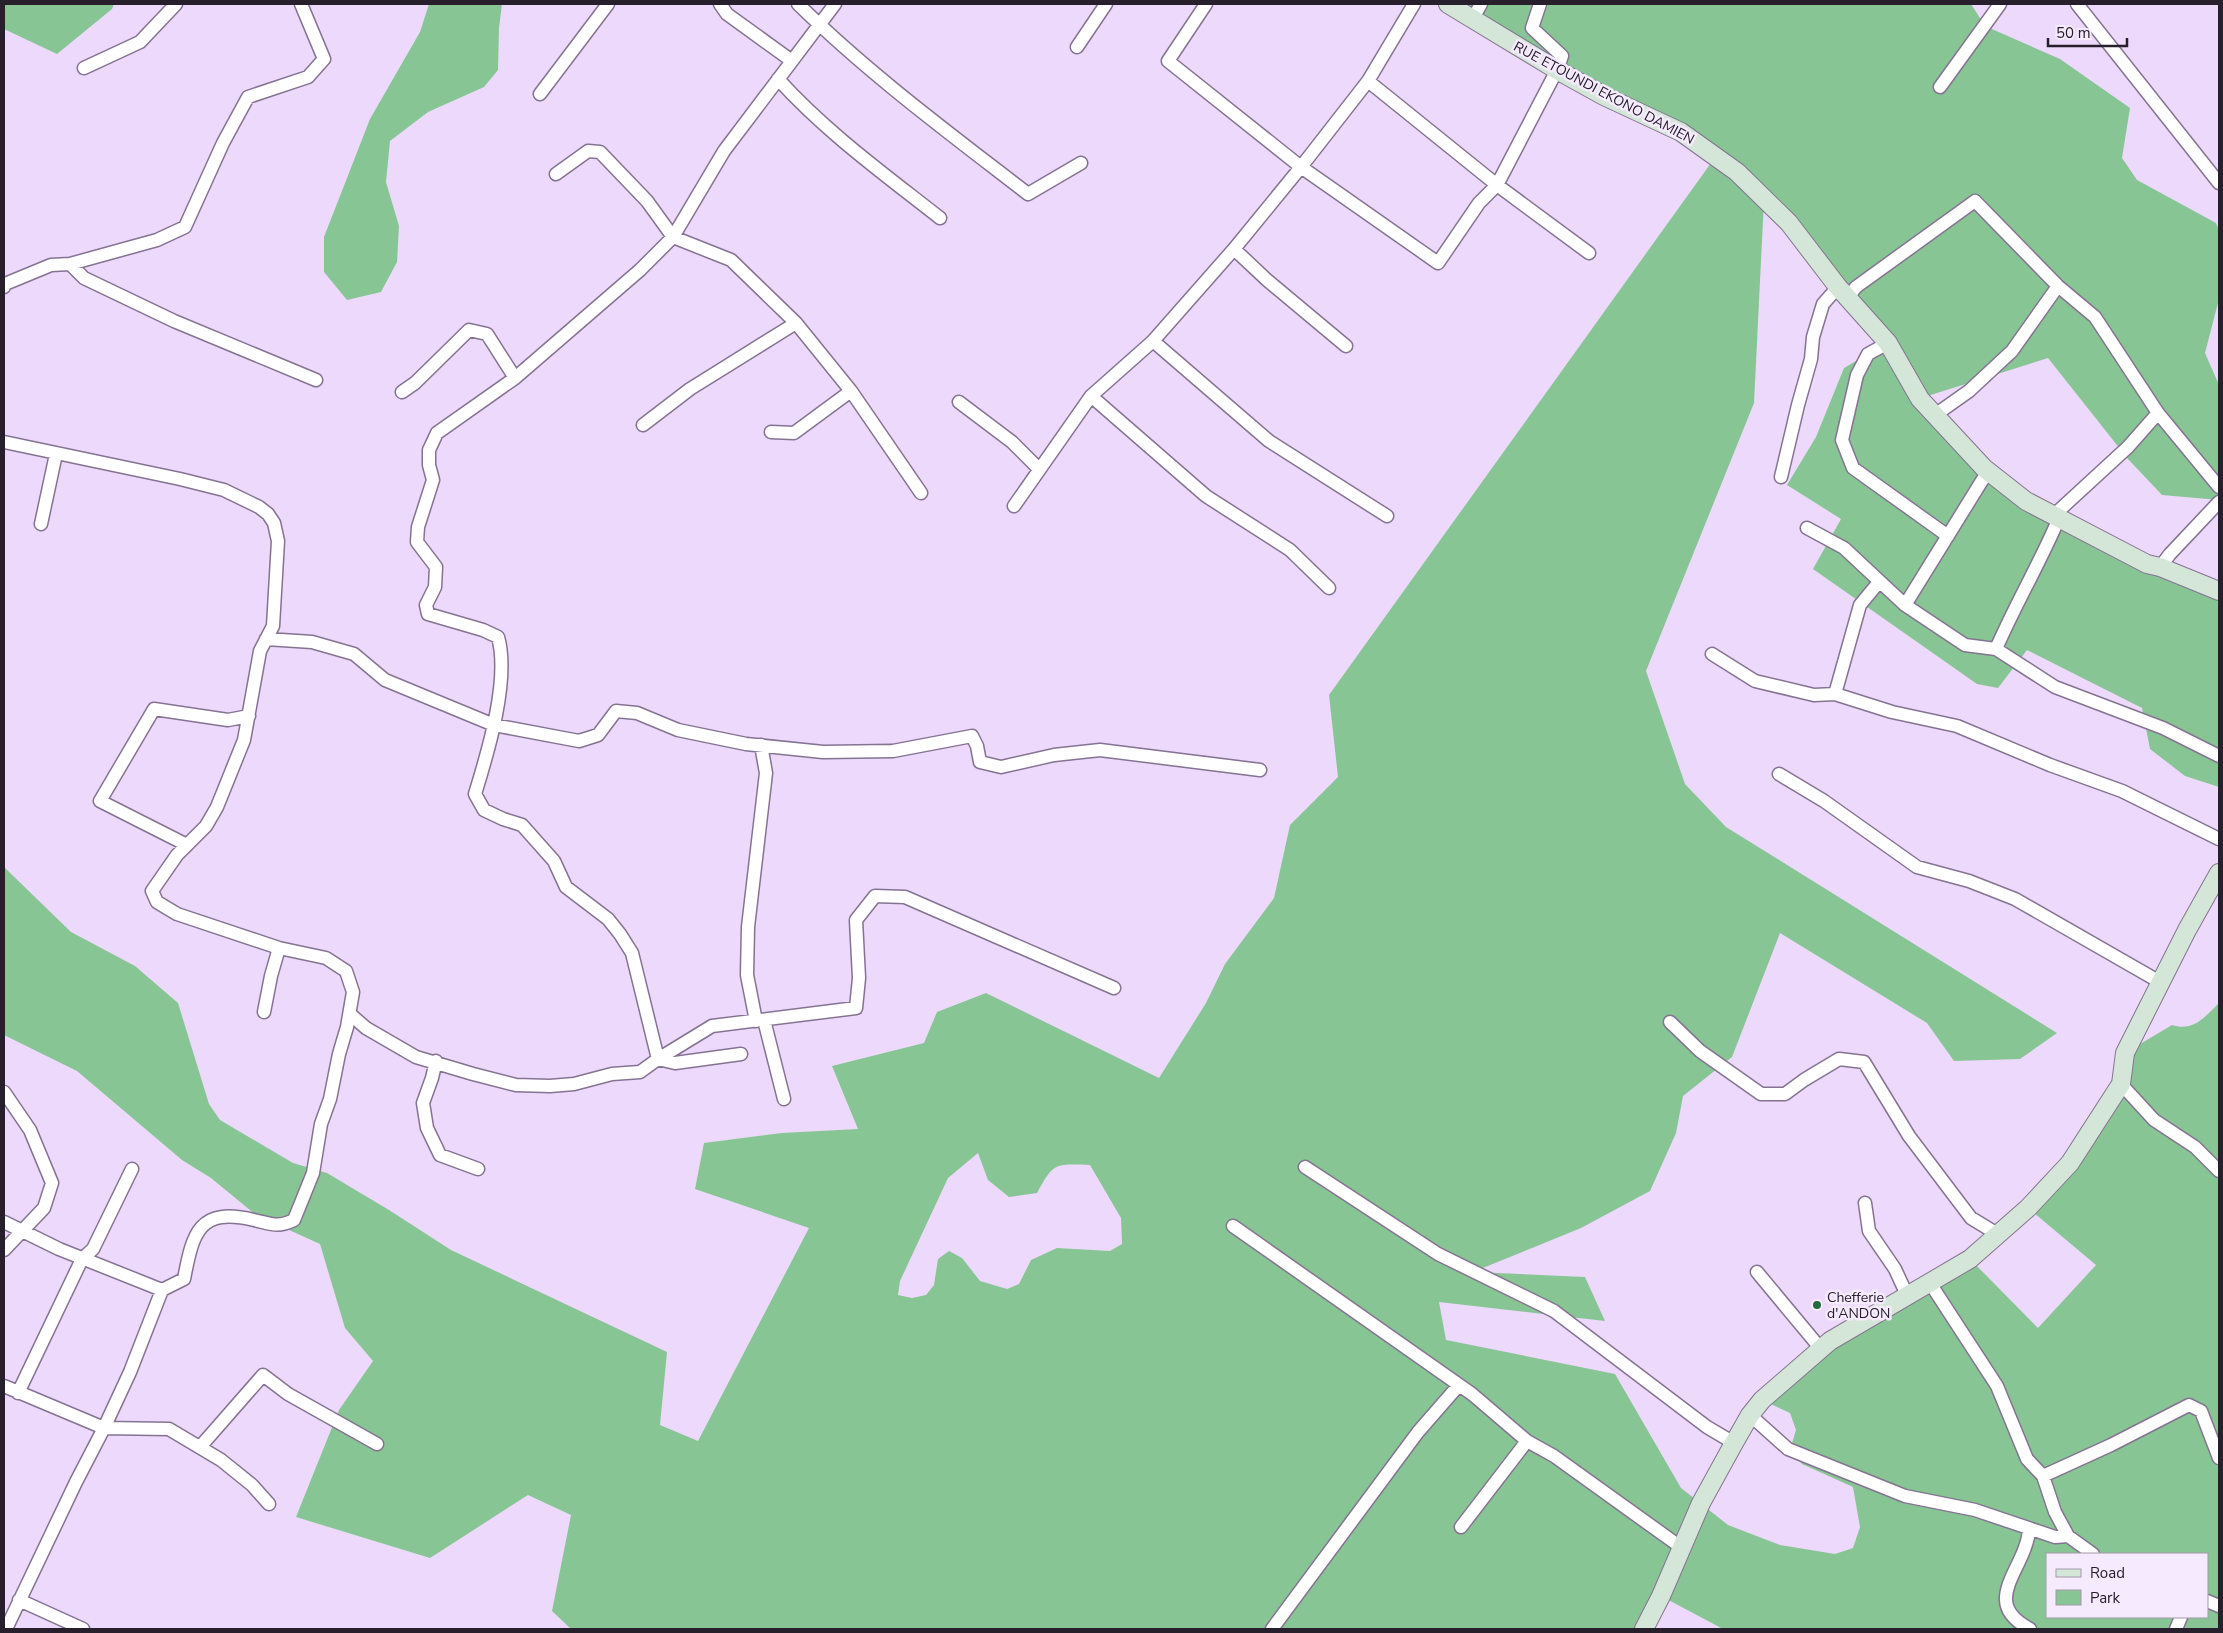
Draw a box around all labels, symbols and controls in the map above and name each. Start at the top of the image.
scale bar [2048,15,2127,47]
text: 50 m [2056,23,2091,43]
street label: RUE ETOUNDI EKONO DAMIEN [1510,37,1698,149]
place label: Chefferie d'ANDON [1827,1288,1890,1323]
marker: Chefferie d'ANDON [1811,1299,1823,1311]
legend [2046,1553,2208,1618]
text: Road [2090,1563,2125,1583]
text: Park [2090,1588,2120,1608]

